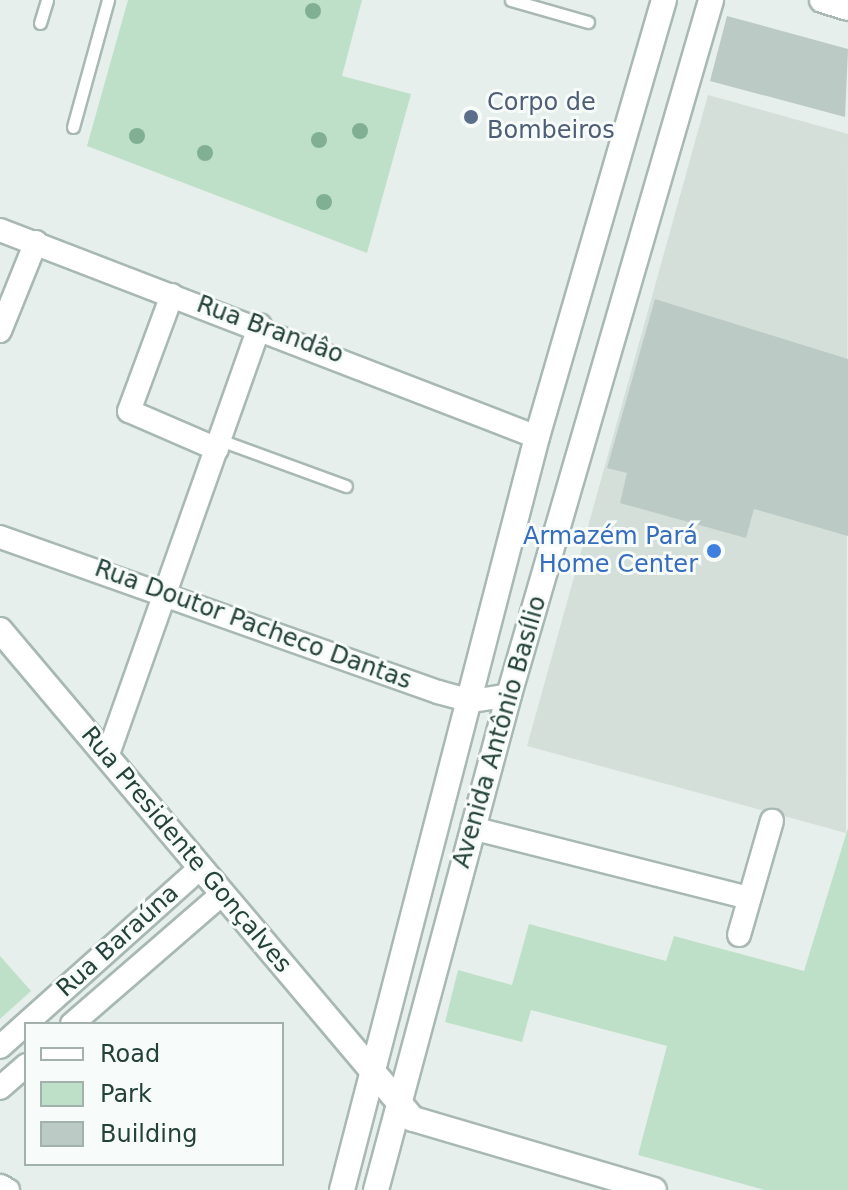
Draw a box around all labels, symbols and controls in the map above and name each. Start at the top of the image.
place label: Corpo de Bombeiros [487,89,615,145]
marker: Corpo de Bombeiros [462,108,480,126]
street label: Rua Brandâo [193,290,347,370]
place label: Armazém Pará Home Center [523,523,698,579]
marker: Armazém Pará Home Center [705,542,723,560]
street label: Rua Doutor Pacheco Dantas [91,554,415,696]
street label: Avenida Antônio Basílio [447,593,553,871]
street label: Rua Presidente Gonçalves [75,721,297,979]
street label: Rua Baraúna [51,879,185,1003]
legend [24,1022,284,1166]
text: Road [100,1040,160,1068]
text: Park [100,1080,152,1108]
text: Building [100,1120,197,1148]

